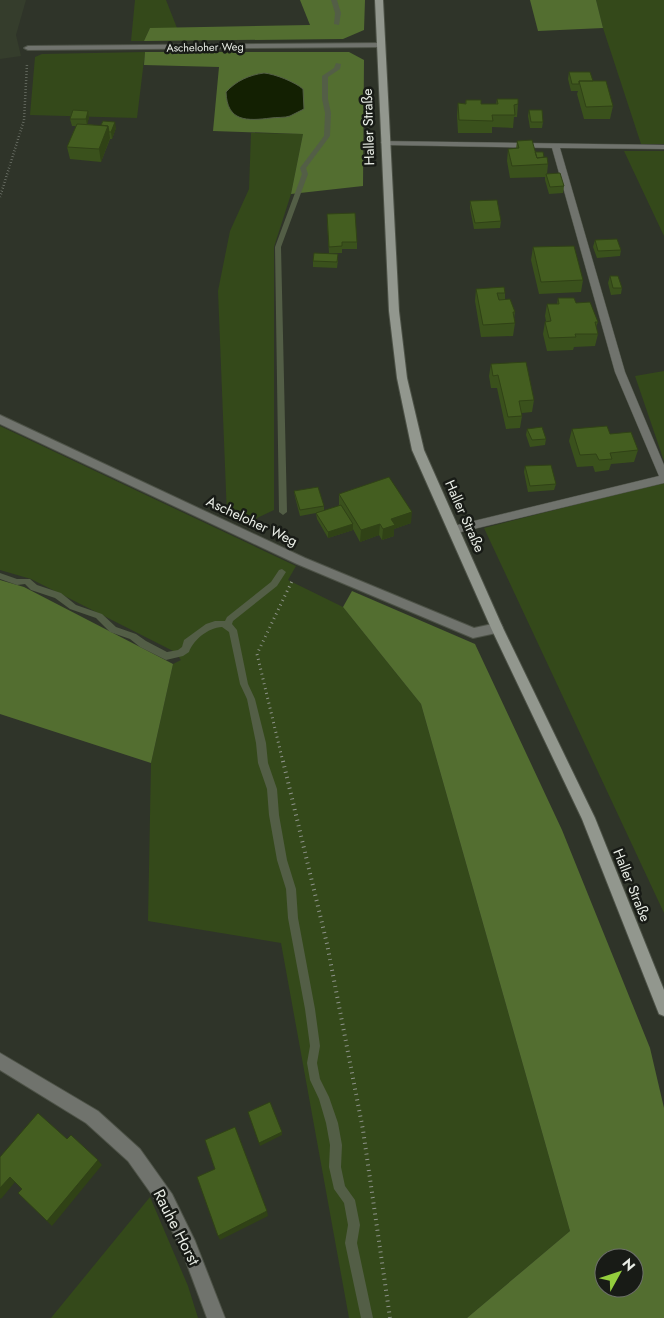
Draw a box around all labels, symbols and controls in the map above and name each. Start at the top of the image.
street label: Ascheloher Weg [166,38,244,56]
street label: Haller Straße [357,88,379,166]
street label: Haller Straße [440,477,490,555]
street label: Ascheloher Weg [203,491,301,551]
street label: Haller Straße [608,846,656,924]
street label: Rauhe Horst [148,1185,206,1269]
north arrow [594,1248,644,1298]
text: N [618,1254,640,1275]

